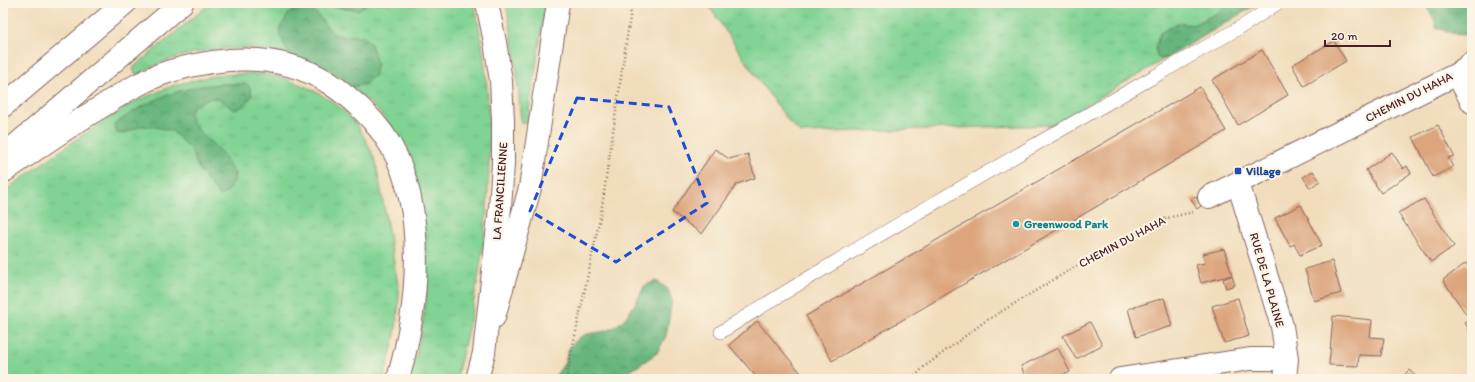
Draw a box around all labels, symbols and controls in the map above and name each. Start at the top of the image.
scale bar [1325,22,1390,48]
text: 20 m [1331,29,1358,43]
street label: CHEMIN DU HAHA [1363,69,1455,125]
street label: LA FRANCILIENNE [490,141,510,240]
place label: Village [1246,164,1281,179]
marker: Village [1233,166,1243,176]
street label: CHEMIN DU HAHA [1076,213,1168,271]
place label: Greenwood Park [1024,217,1109,231]
marker: Greenwood Park [1011,219,1021,229]
street label: RUE DE LA PLAINE [1247,231,1287,329]

